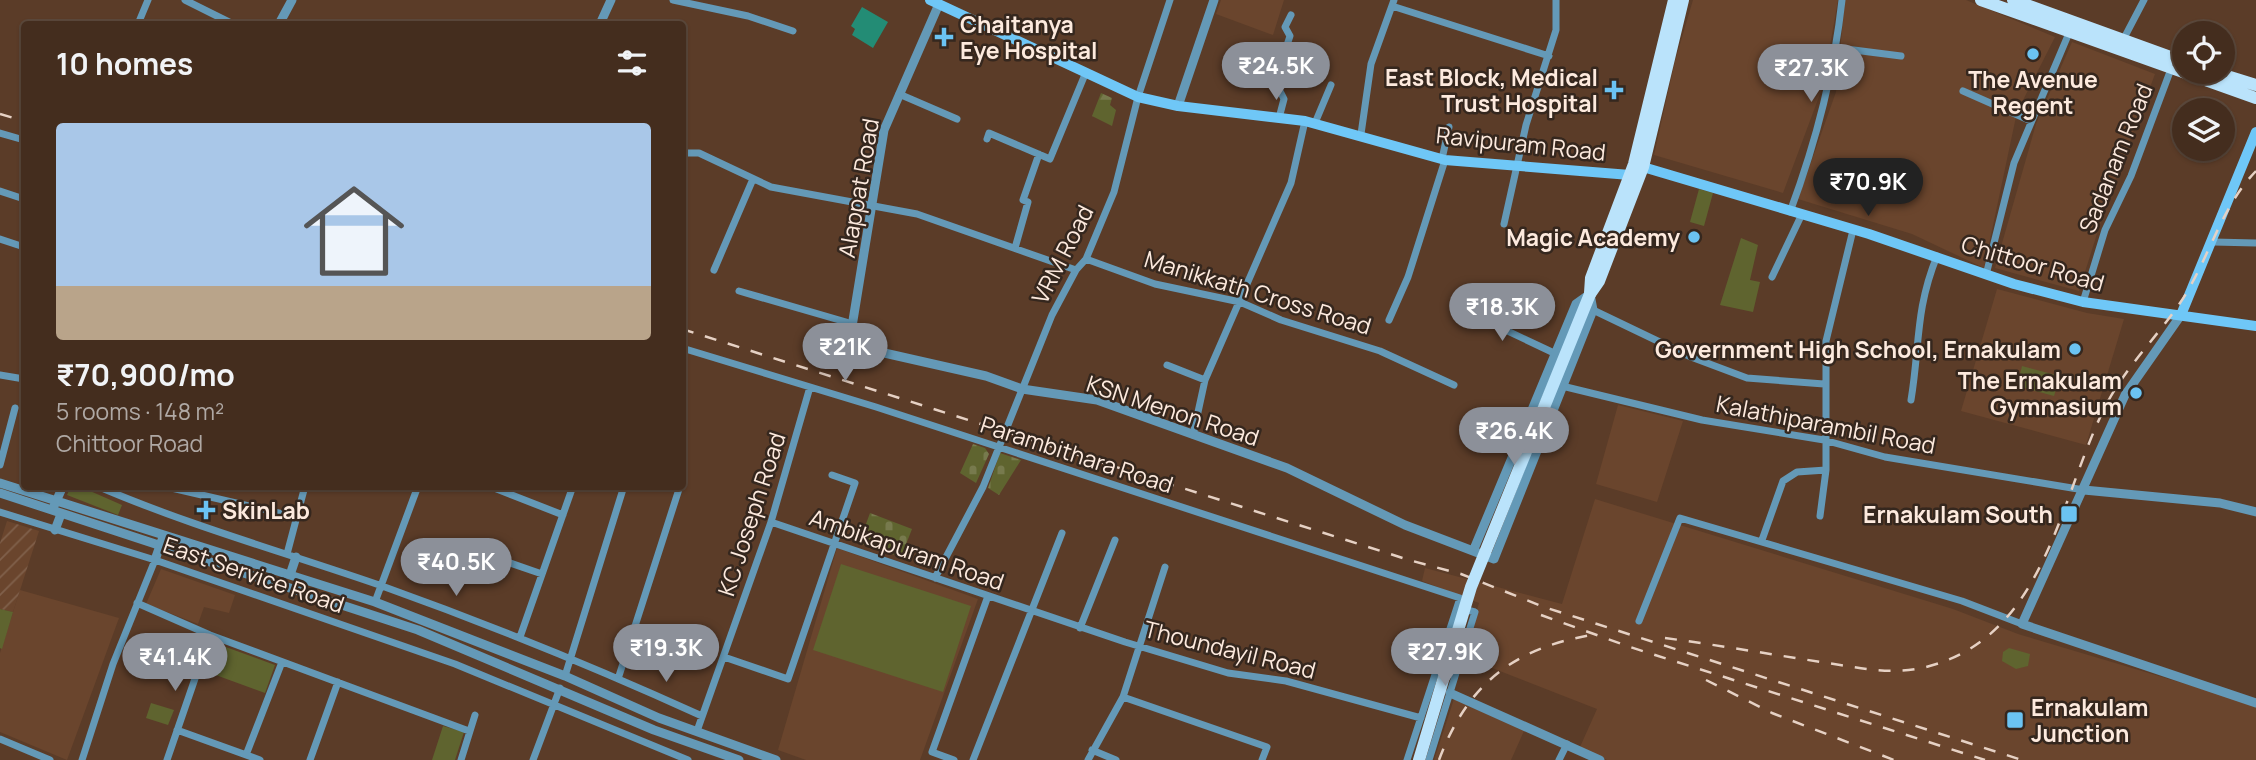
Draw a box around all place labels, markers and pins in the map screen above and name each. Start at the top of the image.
place label: Chaitanya Eye Hospital [960,8,1098,66]
marker: Chaitanya Eye Hospital [934,27,954,47]
pin: ₹24.5K [1219,42,1333,102]
pin: ₹27.3K [1754,44,1868,104]
marker: The Avenue Regent [2025,46,2041,62]
place label: East Block, Medical Trust Hospital [1385,61,1598,119]
place label: The Avenue Regent [1968,63,2098,121]
marker: East Block, Medical Trust Hospital [1604,80,1624,100]
pin: ₹70.9K [1811,158,1925,218]
place label: Magic Academy [1506,221,1680,253]
marker: Magic Academy [1686,229,1702,245]
pin: ₹18.3K [1445,284,1559,343]
pin: ₹21K [804,324,886,383]
place label: Government High School, Ernakulam [1655,333,2061,365]
marker: Government High School, Ernakulam [2067,341,2083,357]
place label: The Ernakulam Gymnasium [1958,364,2122,422]
marker: The Ernakulam Gymnasium [2128,385,2144,401]
pin: ₹26.4K [1457,407,1571,467]
place label: SkinLab [222,494,310,526]
place label: Ernakulam South [1863,498,2053,530]
marker: SkinLab [196,500,216,520]
marker: Ernakulam South [2059,504,2079,524]
pin: ₹40.5K [399,538,513,598]
pin: ₹19.3K [609,624,723,684]
pin: ₹27.9K [1388,628,1502,688]
pin: ₹41.4K [118,634,232,693]
place label: Ernakulam Junction [2031,691,2148,749]
marker: Ernakulam Junction [2005,710,2025,730]

